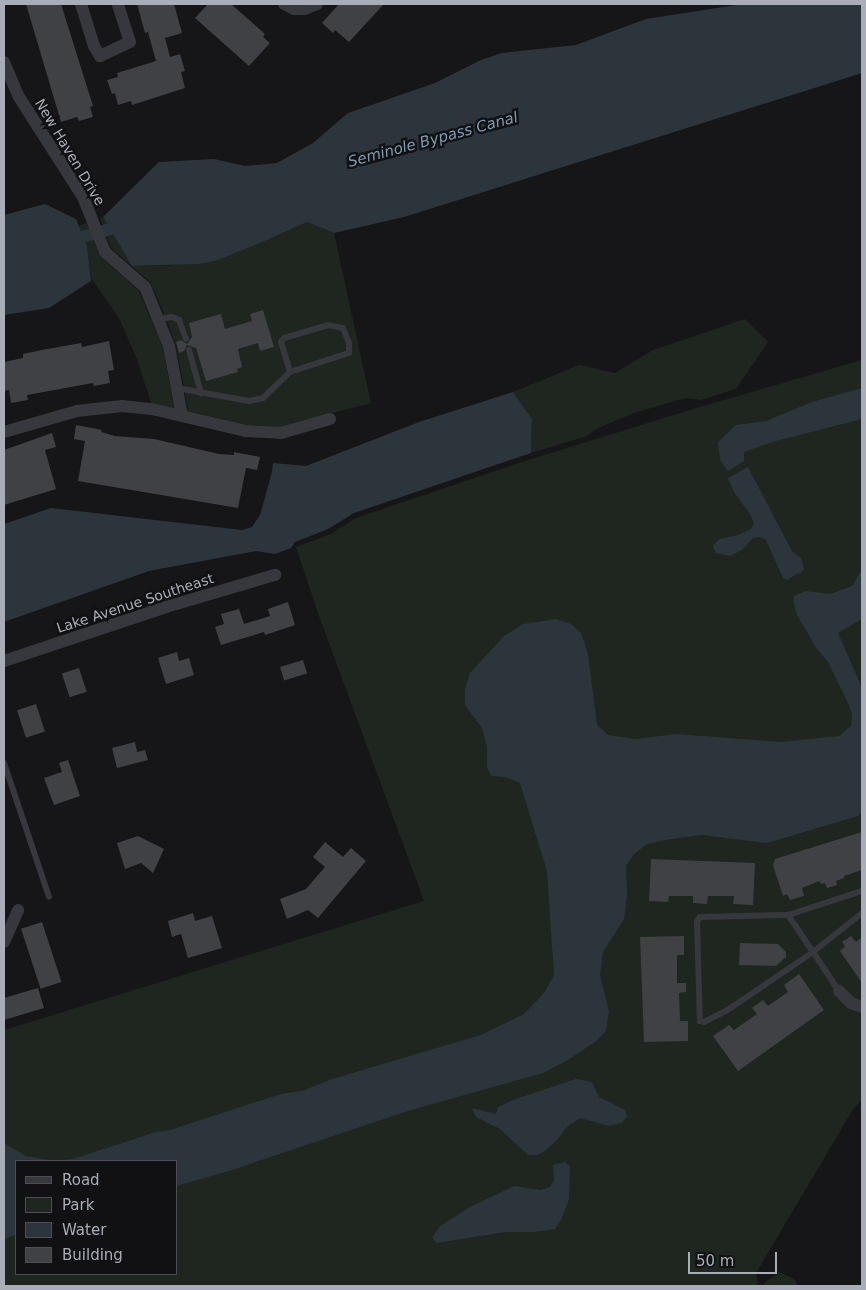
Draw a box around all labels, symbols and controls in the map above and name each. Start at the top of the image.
street label: New Haven Drive [31,96,109,208]
water label: Seminole Bypass Canal [346,109,520,171]
street label: Lake Avenue Southeast [54,570,216,636]
legend [15,1160,178,1275]
text: Road [62,1171,100,1189]
text: Park [62,1196,94,1214]
text: Water [62,1221,106,1239]
scale bar [691,1242,780,1274]
text: Building [62,1246,123,1264]
text: 50 m [696,1252,734,1270]

